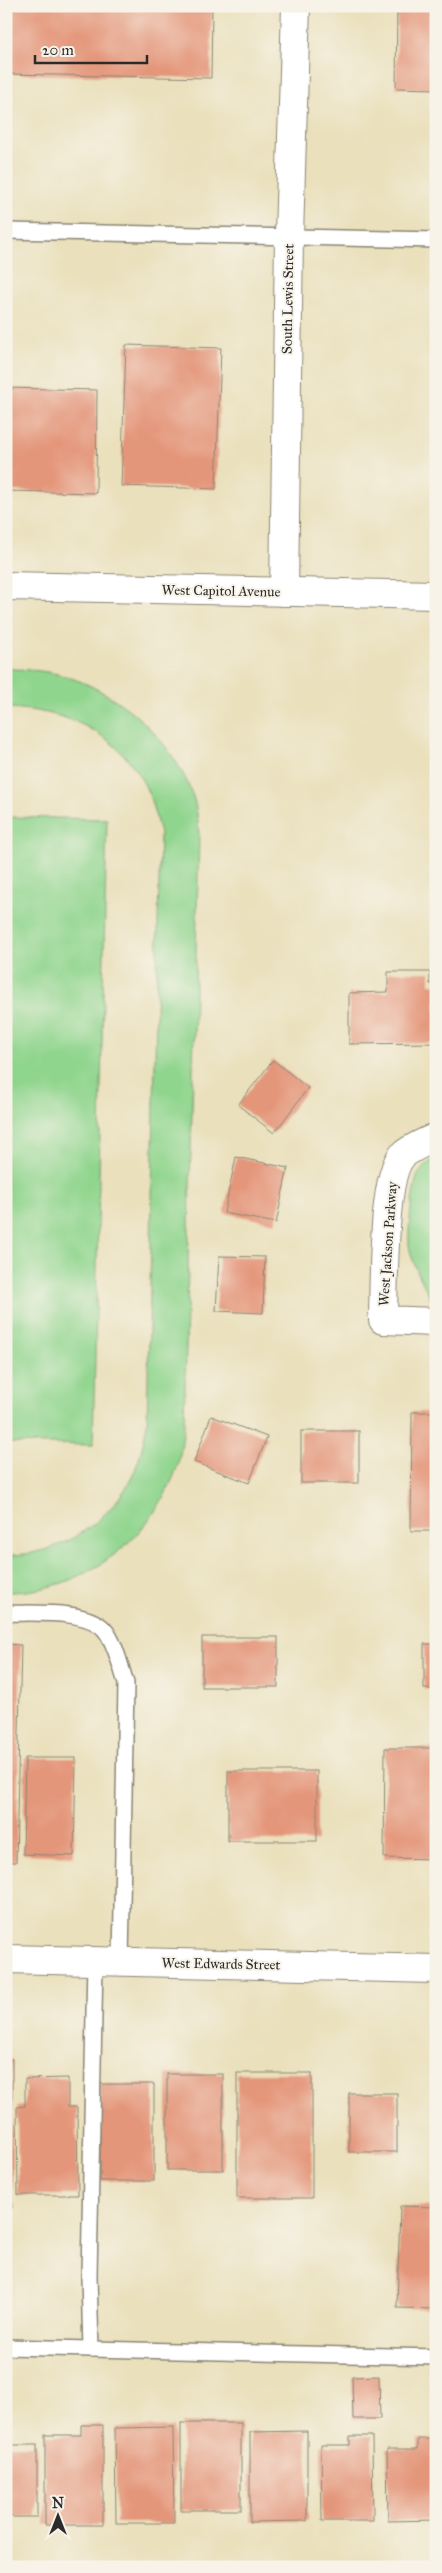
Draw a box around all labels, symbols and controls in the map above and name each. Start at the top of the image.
scale bar [35,32,148,64]
text: 20 m [42,41,74,59]
street label: South Lewis Street [279,244,297,354]
street label: West Capitol Avenue [161,581,281,601]
street label: West Jackson Parkway [375,1181,402,1307]
street label: West Edwards Street [161,1954,281,1974]
north arrow [32,2490,82,2540]
text: N [52,2495,64,2512]

